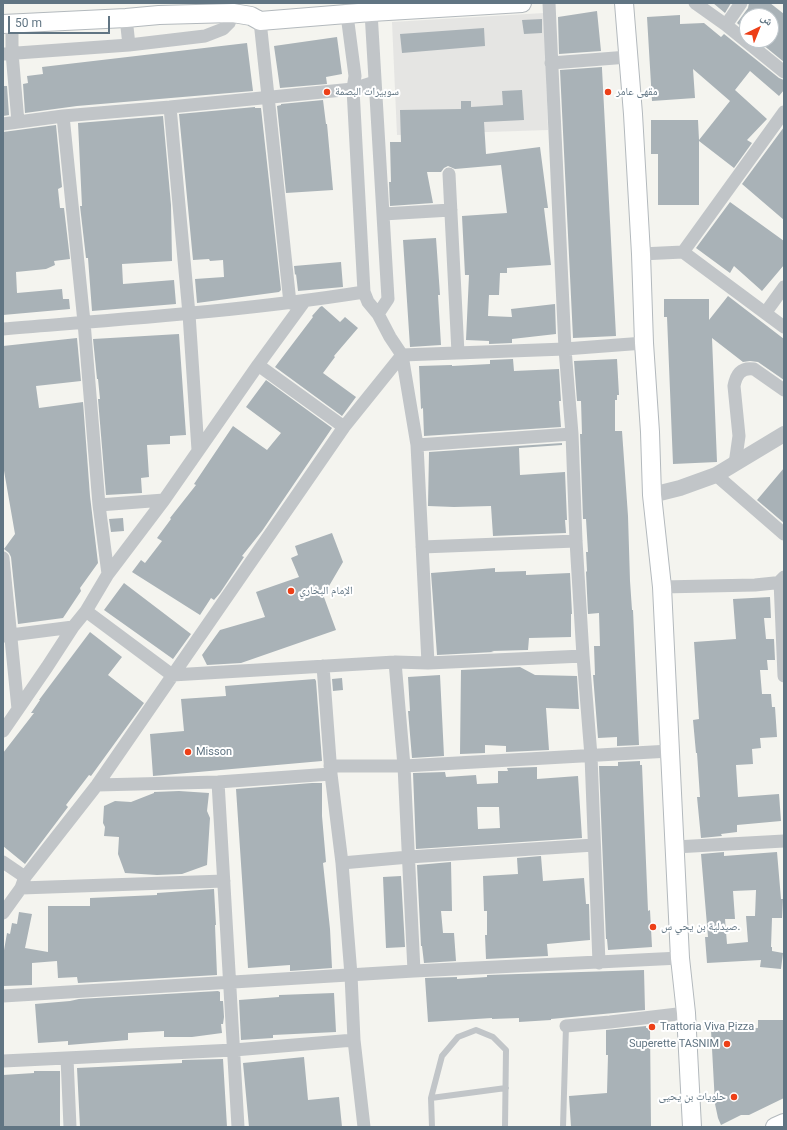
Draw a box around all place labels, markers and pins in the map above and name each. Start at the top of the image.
place label: سوبيرات البصمة [335,85,399,99]
place label: مقهى عامر [616,85,658,99]
marker: سوبيرات البصمة [322,87,332,97]
marker: مقهى عامر [603,87,613,97]
place label: الإمام البخاري [299,584,353,598]
marker: الإمام البخاري [286,586,296,596]
place label: Misson [196,745,232,759]
marker: Misson [183,747,193,757]
place label: صيدلية بن يحي س. [661,920,740,934]
marker: صيدلية بن يحي س. [648,922,658,932]
place label: Trattoria Viva Pizza [660,1020,754,1034]
marker: Trattoria Viva Pizza [647,1022,657,1032]
place label: Superette TASNIM [629,1037,719,1051]
marker: Superette TASNIM [722,1039,732,1049]
place label: حلويات بن يحيى [659,1090,726,1104]
marker: حلويات بن يحيى [729,1092,739,1102]

